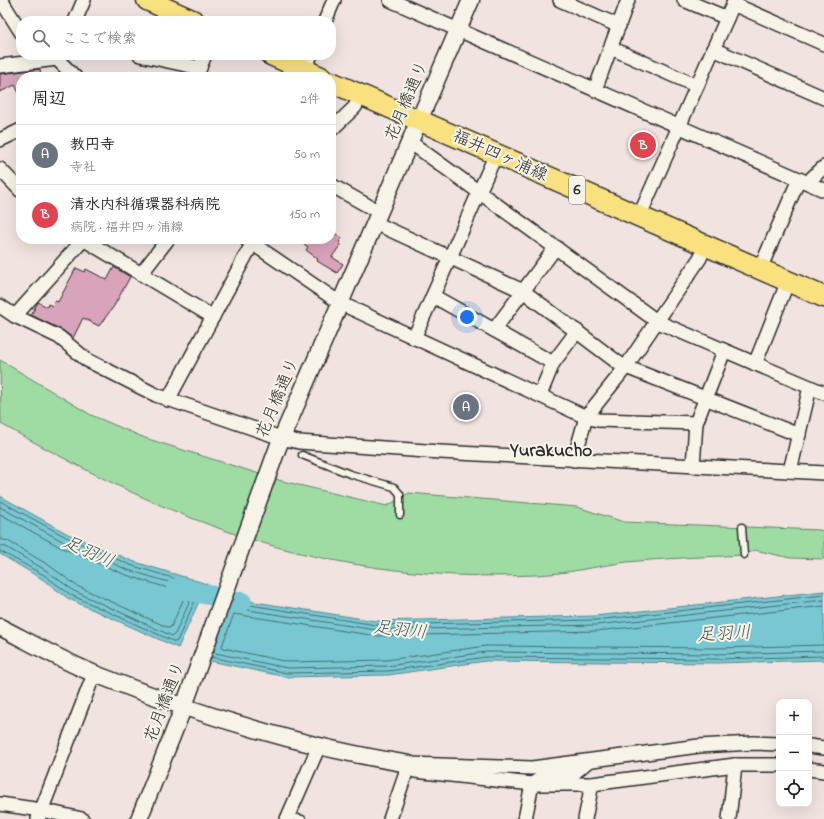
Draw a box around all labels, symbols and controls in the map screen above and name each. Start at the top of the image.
search box [16,16,336,60]
icon: search [30,27,52,49]
text: ここで検索 [62,28,137,50]
street label: 花月橋通り [379,57,435,145]
text: 周辺 [32,87,66,112]
text: 2件 [301,90,320,109]
street label: 福井四ヶ浦線 [448,124,552,188]
pin: B [630,130,656,160]
text: 教円寺 [70,134,115,156]
text: A [41,145,49,164]
text: 50 m [294,145,320,164]
text: 寺社 [70,158,96,177]
road number: 6 [569,176,585,204]
text: 清水内科循環器科病院 [70,194,220,216]
text: B [41,205,49,224]
text: 150 m [289,205,320,224]
text: 病院 · 福井四ヶ浦線 [70,218,183,237]
your location [457,307,477,327]
street label: 花月橋通り [250,354,306,442]
pin: A [453,392,479,422]
district label: Yurakucho [509,438,592,465]
water label: 足羽川 [58,530,118,576]
water label: 足羽川 [372,615,428,647]
water label: 足羽川 [696,621,752,649]
street label: 花月橋通り [138,658,192,746]
map controls [776,699,812,807]
button: + [776,699,812,735]
button: − [776,735,812,771]
button: locate [776,771,812,807]

